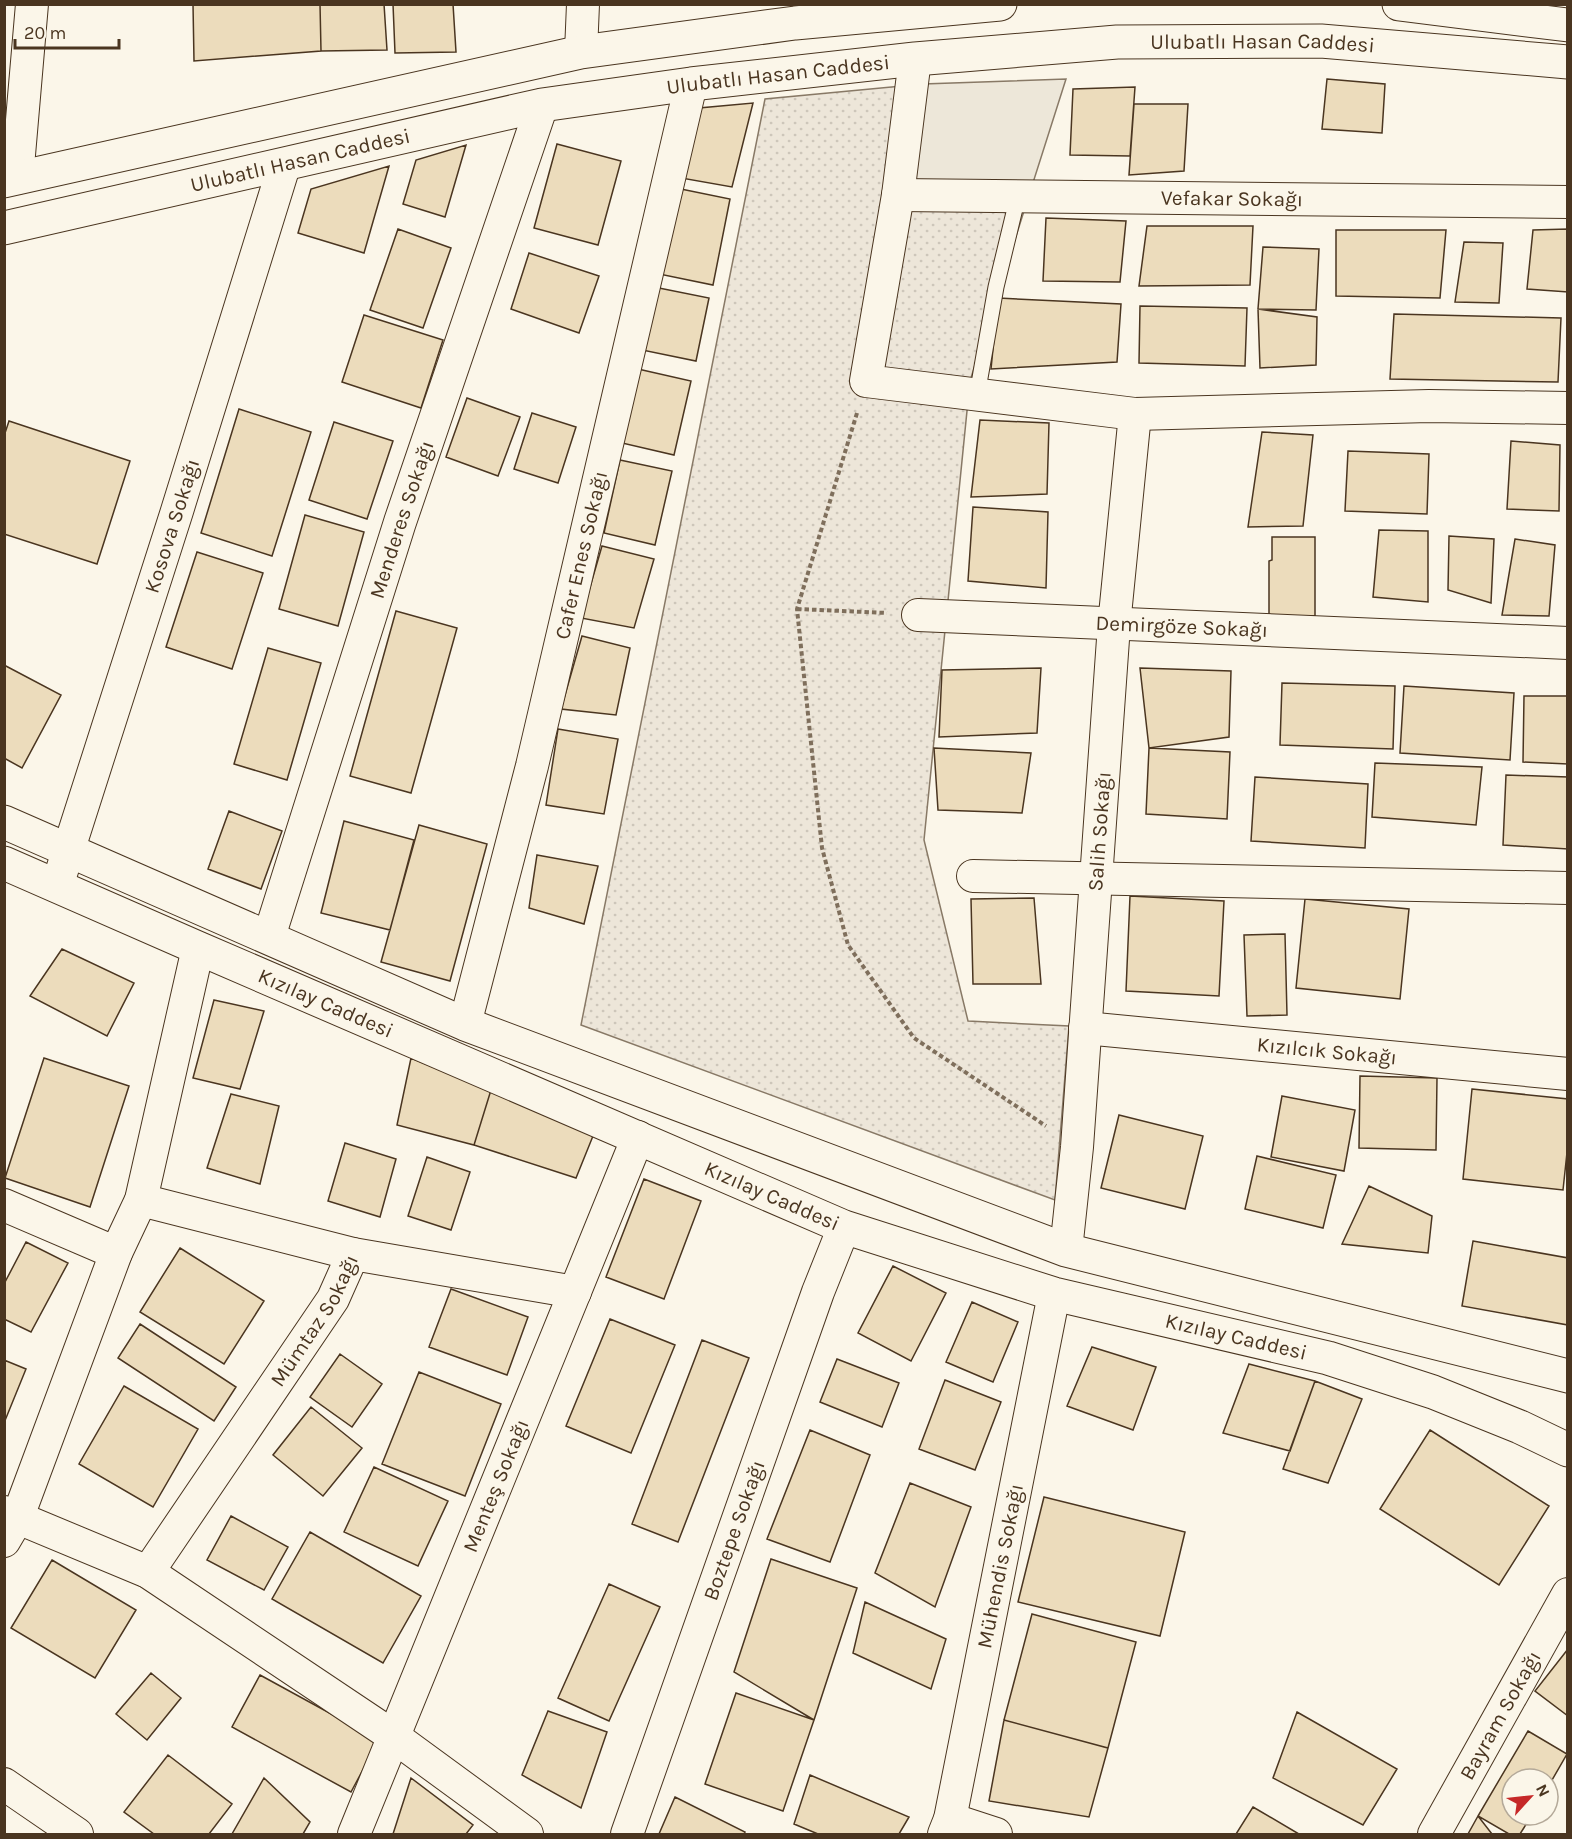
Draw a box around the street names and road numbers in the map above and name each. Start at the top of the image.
street label: Ulubatlı Hasan Caddesi [1150,29,1376,58]
street label: Ulubatlı Hasan Caddesi [665,50,891,99]
street label: Ulubatlı Hasan Caddesi [188,124,413,197]
street label: Vefakar Sokağı [1161,186,1303,211]
street label: Menderes Sokağı [365,438,439,601]
street label: Kosova Sokağı [139,456,204,596]
street label: Cafer Enes Sokağı [550,469,612,642]
street label: Demirgöze Sokağı [1095,611,1269,642]
street label: Salih Sokağı [1083,771,1116,892]
street label: Kızılay Caddesi [254,963,397,1043]
street label: Kızılcık Sokağı [1256,1032,1398,1070]
street label: Kızılay Caddesi [701,1156,843,1236]
street label: Mümtaz Sokağı [265,1251,363,1391]
street label: Kızılay Caddesi [1163,1308,1309,1365]
street label: Menteş Sokağı [458,1416,534,1556]
street label: Boztepe Sokağı [698,1457,770,1604]
street label: Mühendis Sokağı [972,1482,1028,1650]
street label: Bayram Sokağı [1455,1647,1546,1784]

